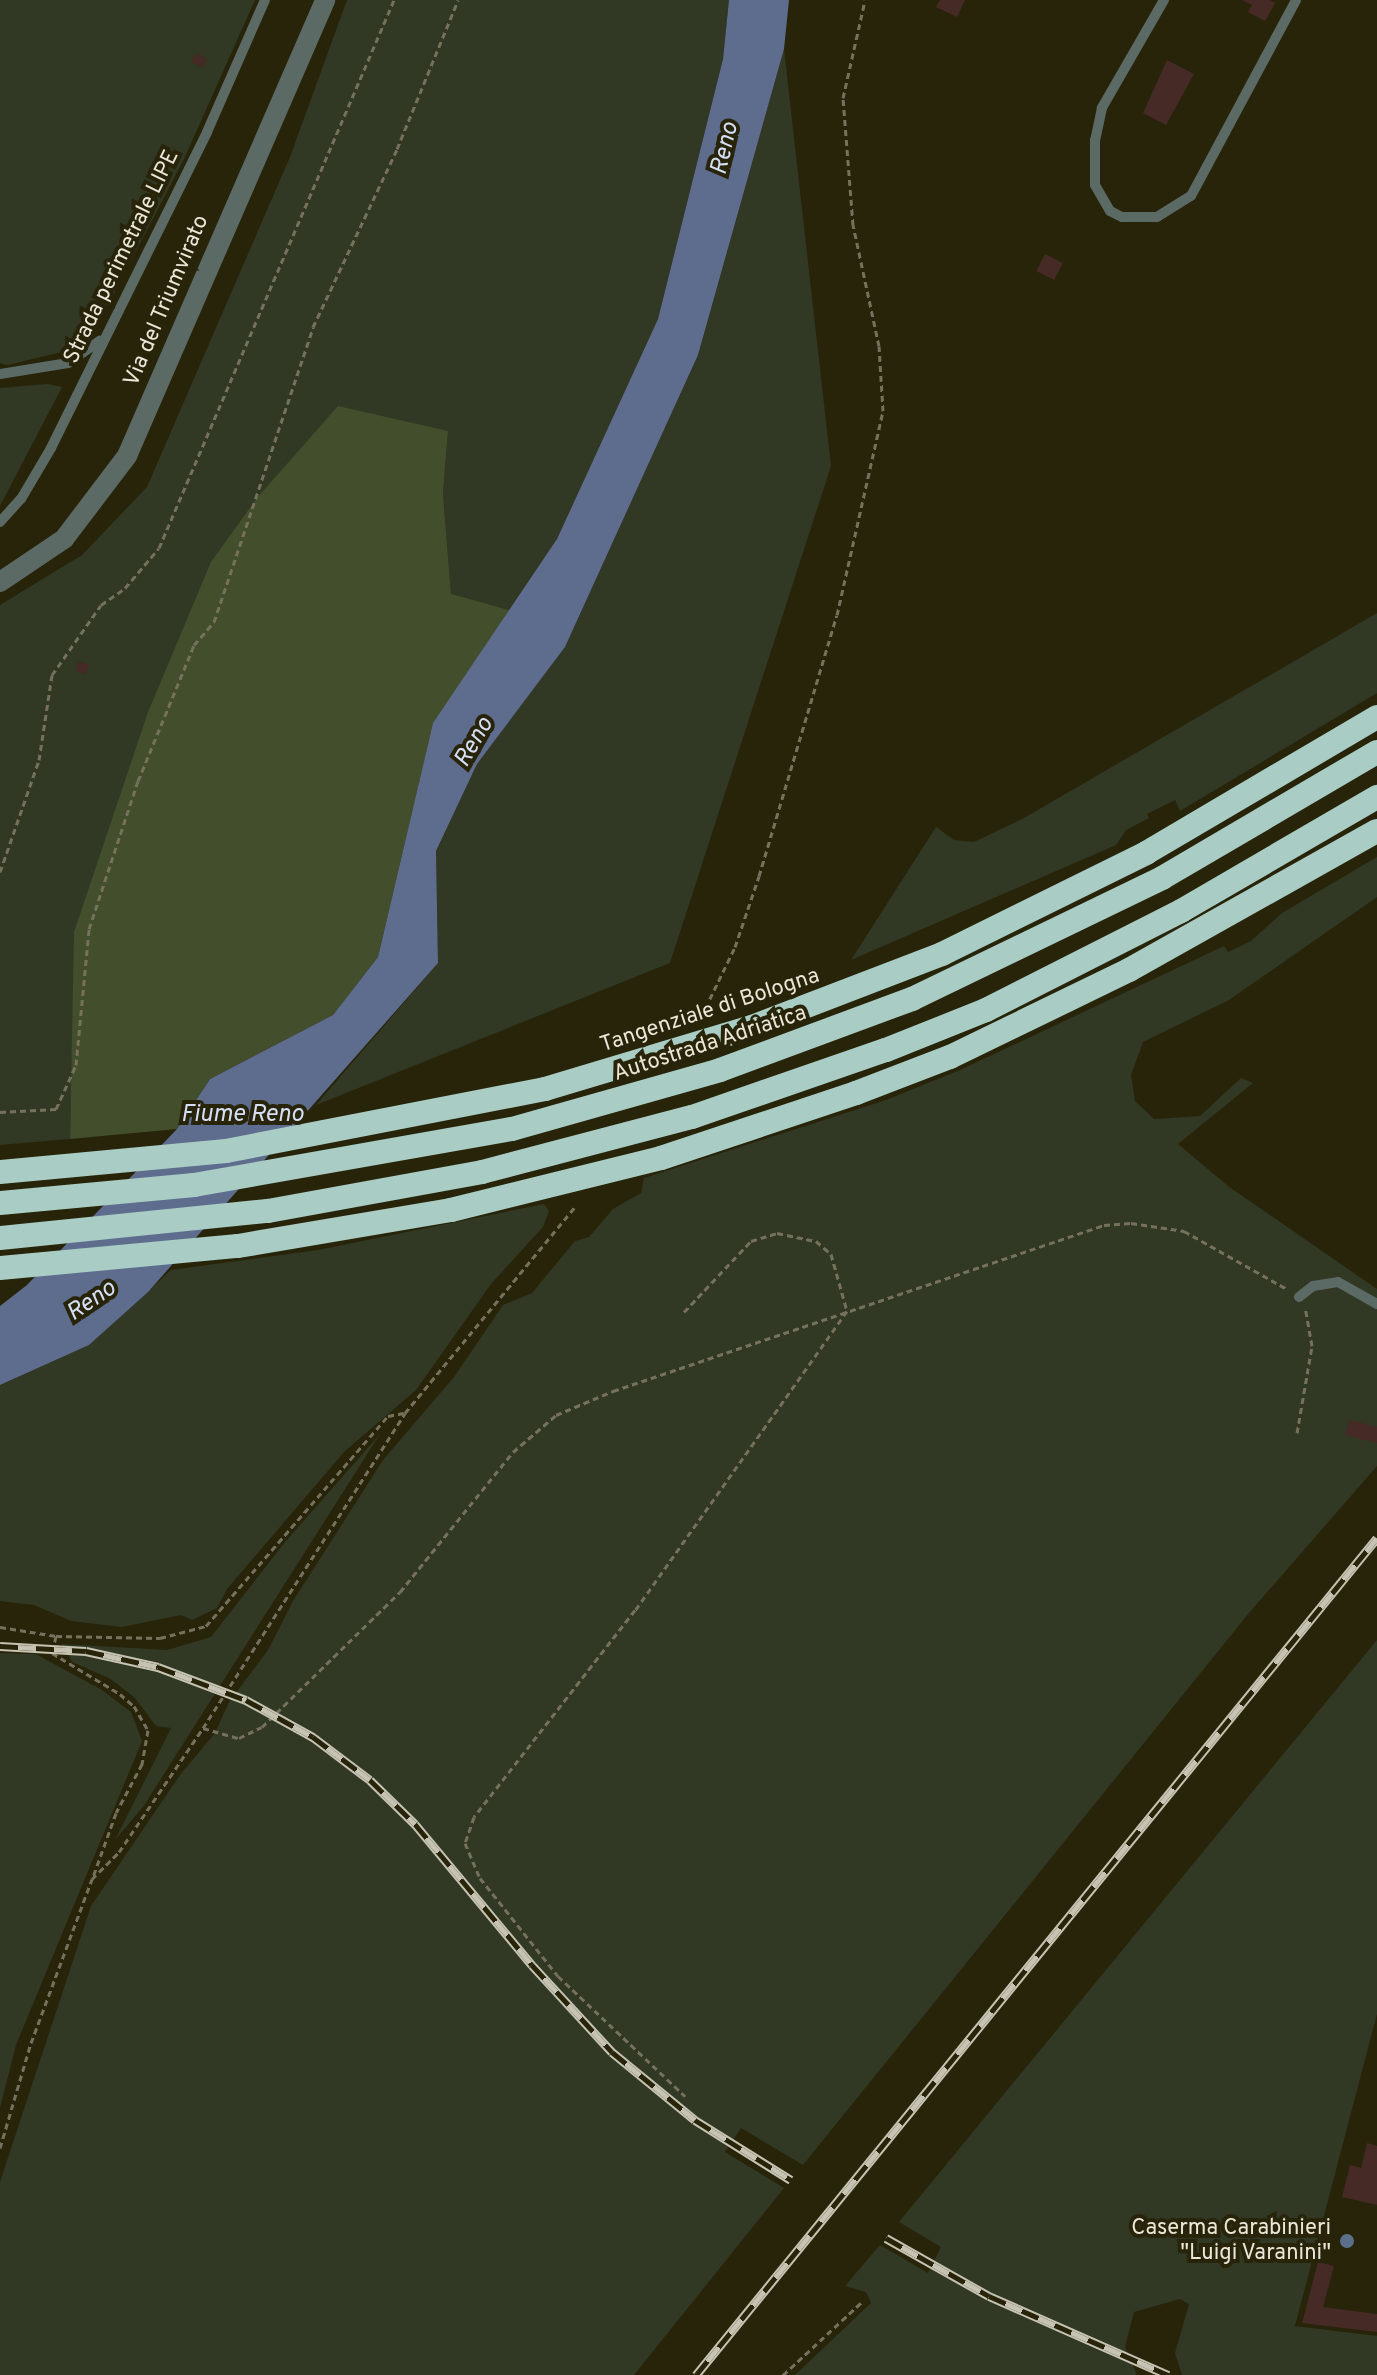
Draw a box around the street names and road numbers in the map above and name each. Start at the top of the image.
street label: Strada perimetrale LIPE [59,146,185,368]
street label: Via del Triumvirato [119,211,215,391]
street label: Tangenziale di Bologna [597,963,823,1059]
street label: Autostrada Adriatica [610,1000,810,1088]

